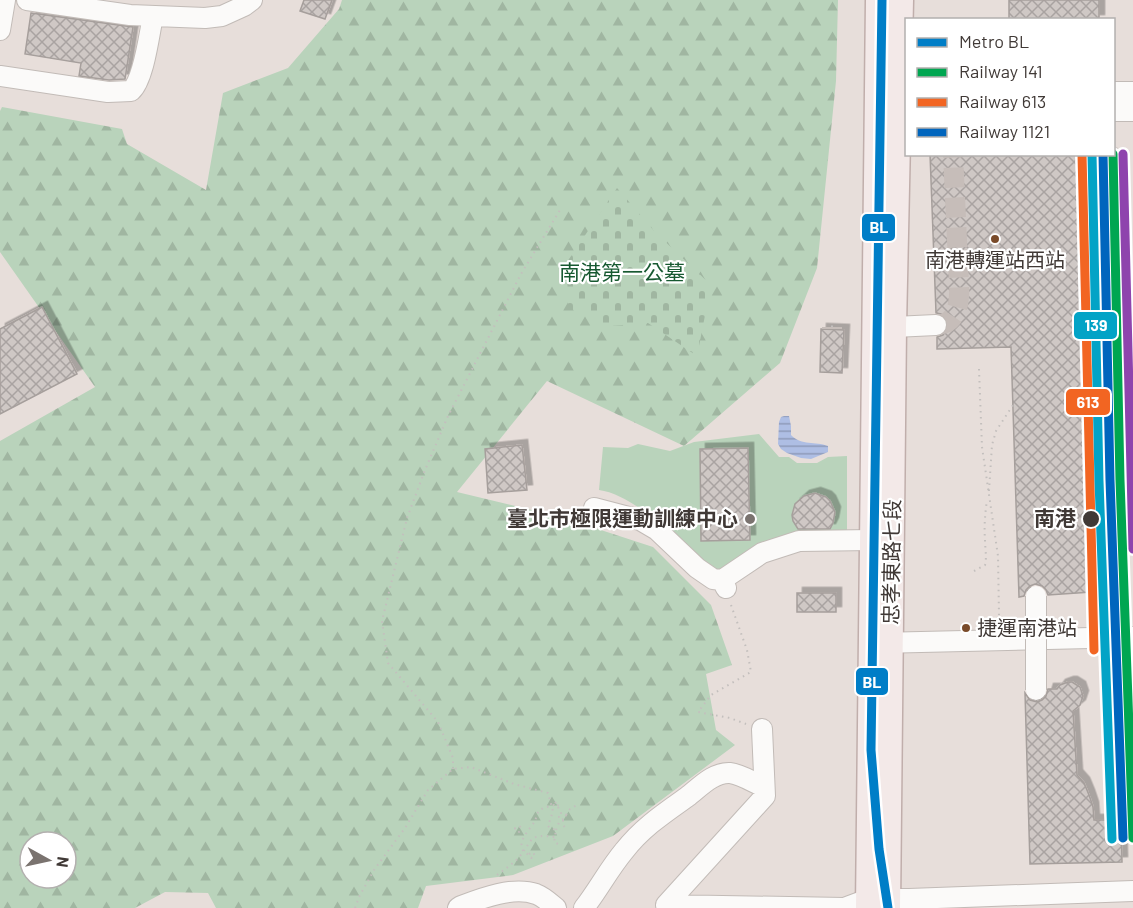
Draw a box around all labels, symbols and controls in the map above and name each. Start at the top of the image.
legend [905,18,1115,156]
text: Metro BL [959,30,1029,52]
text: Railway 141 [959,60,1043,82]
text: Railway 613 [959,90,1046,112]
text: Railway 1121 [959,120,1050,142]
line badge: BL [861,213,896,242]
text: BL [869,217,889,236]
marker: 南港轉運站西站 [989,233,1001,245]
place label: 南港轉運站西站 [925,247,1065,271]
park label: 南港第一公墓 [559,259,685,284]
line badge: 139 [1073,311,1118,340]
text: 139 [1085,315,1107,334]
line badge: 613 [1065,388,1111,416]
text: 613 [1077,392,1099,411]
street label: 忠孝東路七段 [877,499,904,625]
place label: 臺北市極限運動訓練中心 [507,505,738,530]
place label: 南港 [1034,505,1076,530]
marker: 南港 [1081,509,1101,529]
marker: 臺北市極限運動訓練中心 [743,512,757,526]
place label: 捷運南港站 [977,615,1077,639]
marker: 捷運南港站 [960,622,972,634]
line badge: BL [855,667,889,696]
text: BL [862,672,882,691]
north arrow [18,830,78,890]
text: N [53,856,73,869]

